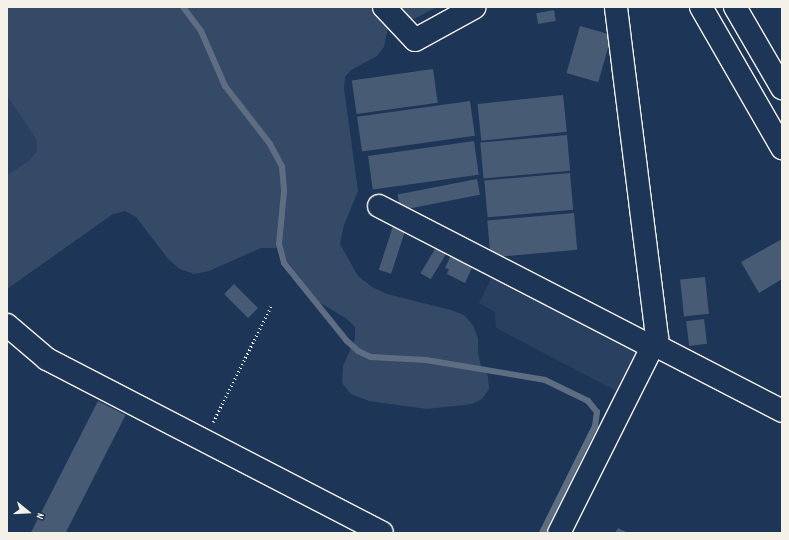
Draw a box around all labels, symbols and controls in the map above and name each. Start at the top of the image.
north arrow [8,492,48,532]
text: N [31,511,48,521]

